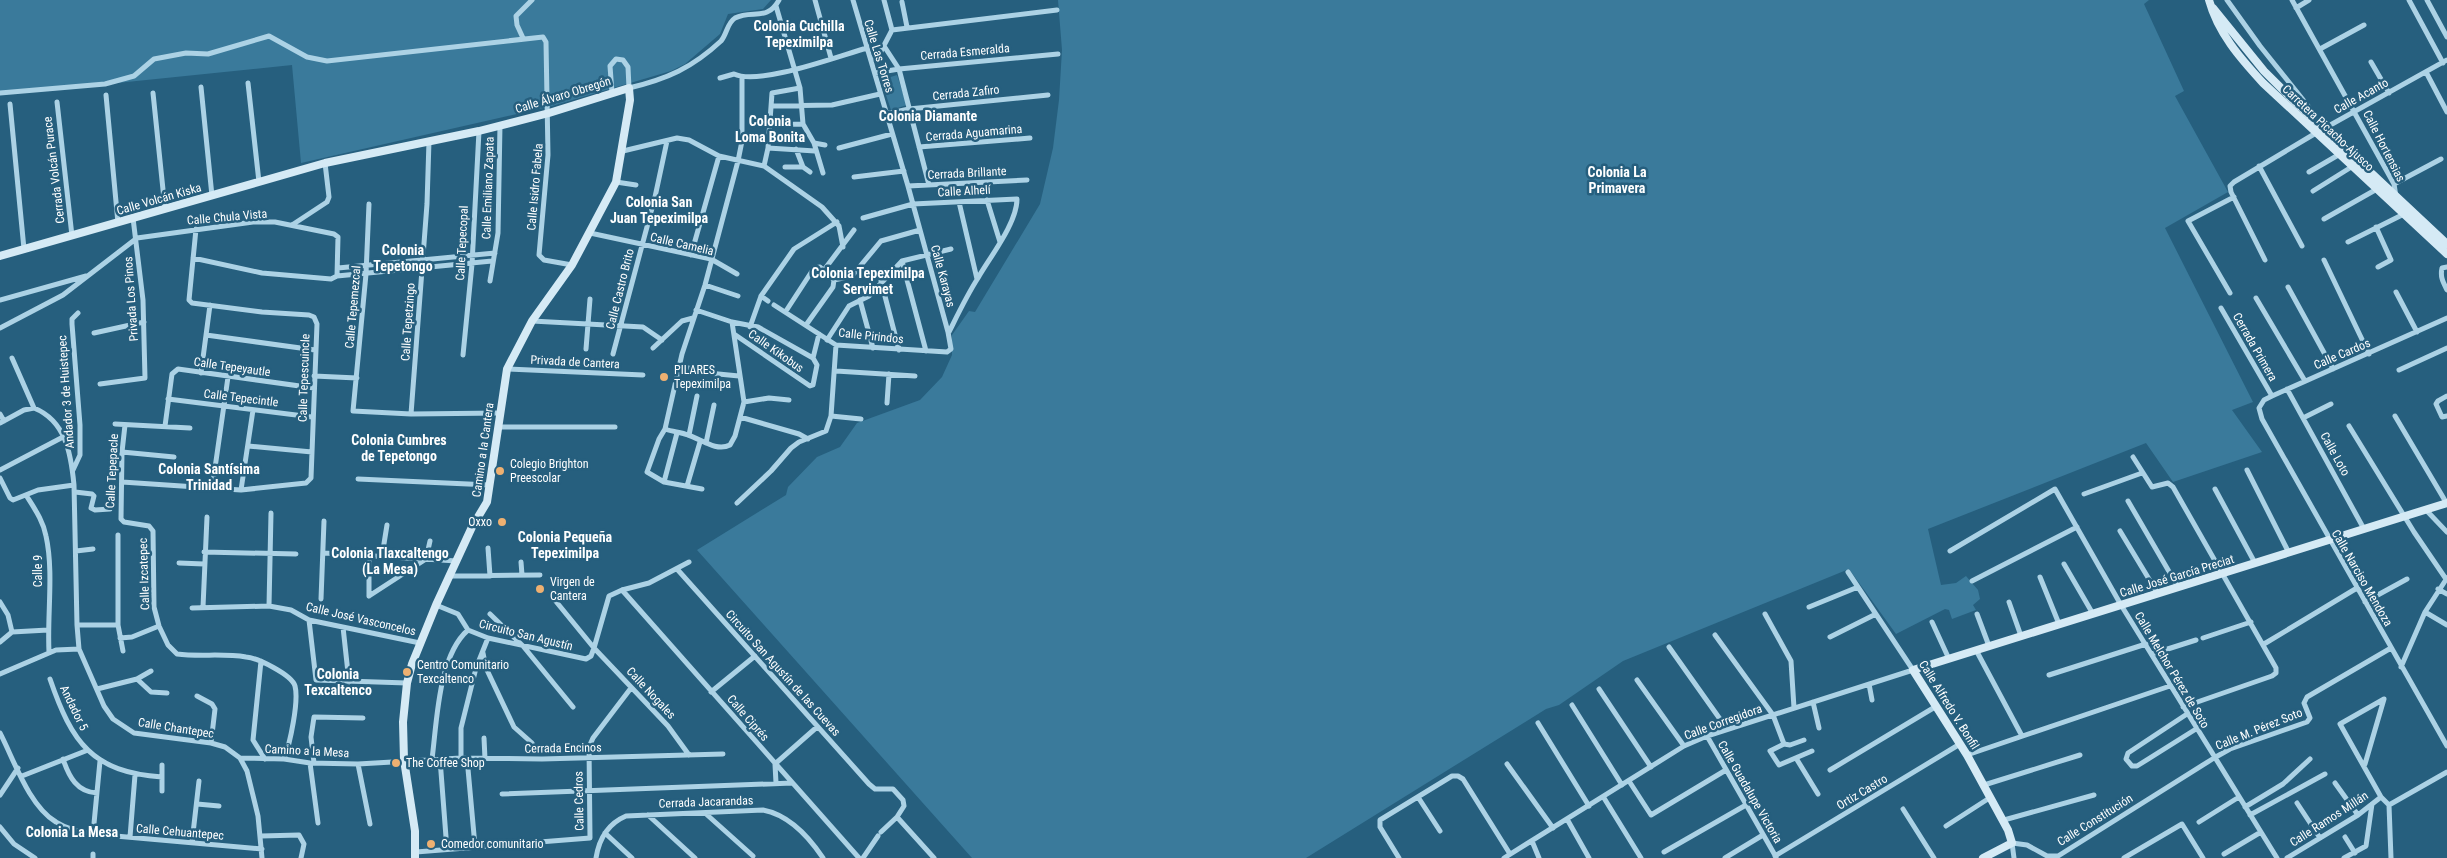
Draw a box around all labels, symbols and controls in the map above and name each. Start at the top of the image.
district label: Colonia Cuchilla Tepeximilpa [753,18,845,50]
street label: Calle Las Torres [861,18,897,94]
street label: Cerrada Esmeralda [920,41,1010,63]
street label: Calle Álvaro Obregón [513,73,613,116]
street label: Calle Acanto [2331,75,2391,117]
street label: Carretera Picacho-Ajusco [2279,82,2377,174]
street label: Cerrada Zafiro [932,83,1000,103]
district label: Colonia Diamante [879,108,978,124]
street label: Calle Hortensias [2360,108,2408,184]
district label: Colonia Loma Bonita [735,113,805,145]
street label: Cerrada Volcán Purace [40,115,68,224]
street label: Cerrada Aguamarina [925,122,1023,144]
street label: Calle Emiliano Zapata [479,136,497,240]
street label: Calle Isidro Fabela [524,143,546,231]
street label: Cerrada Brillante [927,164,1007,182]
district label: Colonia La Primavera [1588,164,1647,196]
street label: Calle Volcán Kiska [115,180,203,218]
street label: Calle Alhelí [937,183,992,199]
district label: Colonia San Juan Tepeximilpa [610,194,708,226]
street label: Calle Tepecopal [453,205,471,281]
street label: Calle Chula Vista [186,207,268,227]
street label: Calle Camelia [649,230,715,258]
district label: Colonia Tepetongo [373,242,433,274]
street label: Calle Karayas [928,243,958,309]
street label: Calle Castro Brito [603,247,637,331]
street label: Privada Los Pinos [121,256,141,342]
street label: Calle Tepemezcal [342,265,364,349]
district label: Colonia Tepeximilpa Servimet [811,265,925,297]
street label: Calle Tepetzingo [398,282,418,362]
street label: Cerrada Primera [2230,310,2280,384]
street label: Calle Pirindos [838,326,904,346]
street label: Calle Kikobus [746,327,806,375]
street label: Calle Tepescuincle [295,333,313,422]
street label: Andador 3 de Huistepec [55,334,77,449]
street label: Calle Cardos [2312,336,2372,372]
street label: Privada de Cantera [530,353,620,371]
street label: Calle Tepeyautle [193,355,272,379]
place label: PILARES Tepeximilpa [674,363,731,391]
marker: PILARES Tepeximilpa [658,371,670,383]
street label: Calle Tepecintle [203,386,279,410]
street label: Camino a la Cantera [469,402,497,498]
street label: Calle Loto [2317,430,2353,478]
district label: Colonia Cumbres de Tepetongo [351,432,447,464]
street label: Calle Tepepacle [103,433,121,509]
place label: Colegio Brighton Preescolar [510,457,589,485]
district label: Colonia Santísima Trinidad [158,461,260,493]
marker: Colegio Brighton Preescolar [494,465,506,477]
place label: Oxxo [468,515,492,529]
marker: Oxxo [496,516,508,528]
street label: Calle Narciso Mendoza [2329,527,2395,629]
district label: Colonia Pequeña Tepeximilpa [518,529,613,561]
street label: Calle Izcatepec [136,537,152,610]
district label: Colonia Tlaxcaltengo (La Mesa) [331,545,449,578]
street label: Calle José García Preciat [2118,552,2236,600]
street label: Calle 9 [31,555,45,587]
place label: Virgen de Cantera [550,575,595,603]
marker: Virgen de Cantera [534,583,546,595]
street label: Calle José Vasconcelos [305,600,417,638]
street label: Circuito San Agustín de las Cuevas [723,607,843,739]
street label: Calle Melchor Pérez de Soto [2132,609,2212,731]
street label: Circuito San Agustín [478,617,575,653]
place label: Centro Comunitario Texcaltenco [417,658,509,686]
street label: Calle Alfredo V. Bonfil [1916,658,1982,752]
street label: Calle Nogales [624,664,678,722]
district label: Colonia Texcaltenco [304,666,372,698]
marker: Centro Comunitario Texcaltenco [401,666,413,678]
street label: Andador 5 [57,683,91,733]
street label: Calle Ciprés [724,692,772,744]
street label: Calle Corregidora [1682,701,1764,743]
street label: Calle M. Pérez Soto [2213,705,2305,753]
street label: Calle Chantepec [137,715,216,741]
street label: Calle Guadalupe Victoria [1715,738,1785,846]
street label: Cerrada Encinos [524,740,602,756]
street label: Camino a la Mesa [264,742,350,760]
place label: The Coffee Shop [406,756,485,770]
marker: The Coffee Shop [390,757,402,769]
street label: Calle Cedros [571,771,587,831]
street label: Ortiz Castro [1834,771,1890,813]
street label: Calle Ramos Millán [2287,788,2371,850]
street label: Calle Constitución [2055,791,2135,849]
street label: Cerrada Jacarandas [658,793,754,811]
street label: Calle Cehuantepec [135,821,225,843]
district label: Colonia La Mesa [26,824,119,840]
place label: Comedor comunitario [441,837,544,851]
marker: Comedor comunitario [425,838,437,850]

